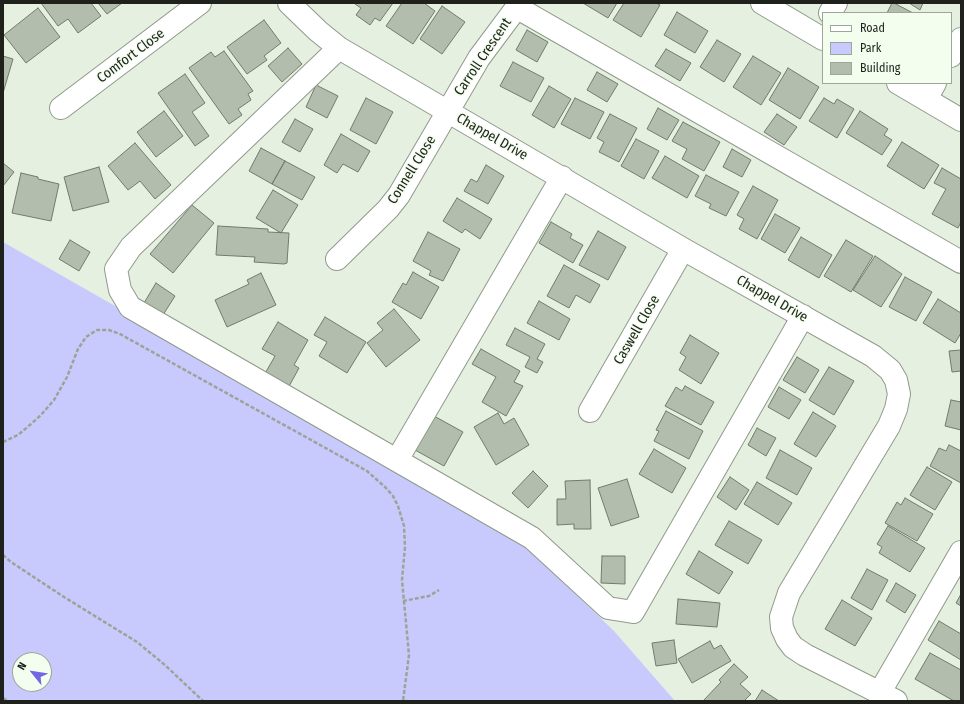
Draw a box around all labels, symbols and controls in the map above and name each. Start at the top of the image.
legend [822,12,952,84]
street label: Carroll Crescent [451,15,515,99]
text: Road [860,21,885,35]
street label: Comfort Close [94,25,168,87]
text: Park [860,41,881,55]
text: Building [860,61,900,75]
street label: Chappel Drive [453,110,531,164]
street label: Connell Close [384,133,440,207]
street label: Chappel Drive [733,272,811,326]
street label: Caswell Close [610,292,664,368]
north arrow [12,652,52,692]
text: N [15,660,29,672]

